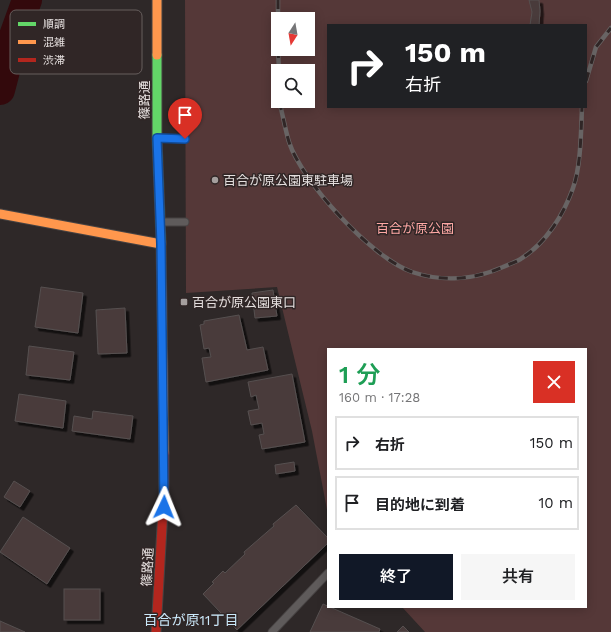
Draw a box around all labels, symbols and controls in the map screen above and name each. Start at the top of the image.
legend [10,10,142,74]
north arrow [271,12,315,56]
map controls [271,12,315,108]
text: 順調 [43,18,65,31]
text: 混雑 [43,36,65,49]
text: 150 m [405,36,486,69]
icon: right [339,40,391,92]
text: 渋滞 [43,54,65,67]
button: search [271,64,315,108]
text: 右折 [405,74,441,95]
street label: 篠路通 [137,80,152,120]
pin [168,98,202,139]
icon: arrive [174,104,196,126]
place label: 百合が原公園東駐車場 [223,173,353,188]
marker: 百合が原公園東駐車場 [210,175,220,185]
park label: 百合が原公園 [376,221,454,236]
place label: 百合が原公園東口 [192,295,296,310]
marker: 百合が原公園東口 [179,297,189,307]
text: 1 分 [339,361,380,389]
button: close [533,361,575,403]
text: 160 m · 17:28 [339,390,420,405]
icon: right [341,432,363,454]
text: 150 m [530,434,573,452]
text: 右折 [375,436,405,454]
position arrow [143,486,185,528]
icon: arrive [341,492,363,514]
text: 10 m [538,494,573,512]
text: 目的地に到着 [375,496,465,514]
street label: 篠路通 [139,547,156,587]
button: 終了 [339,554,453,600]
button: 共有 [461,554,575,600]
district label: 百合が原11丁目 [144,612,238,628]

